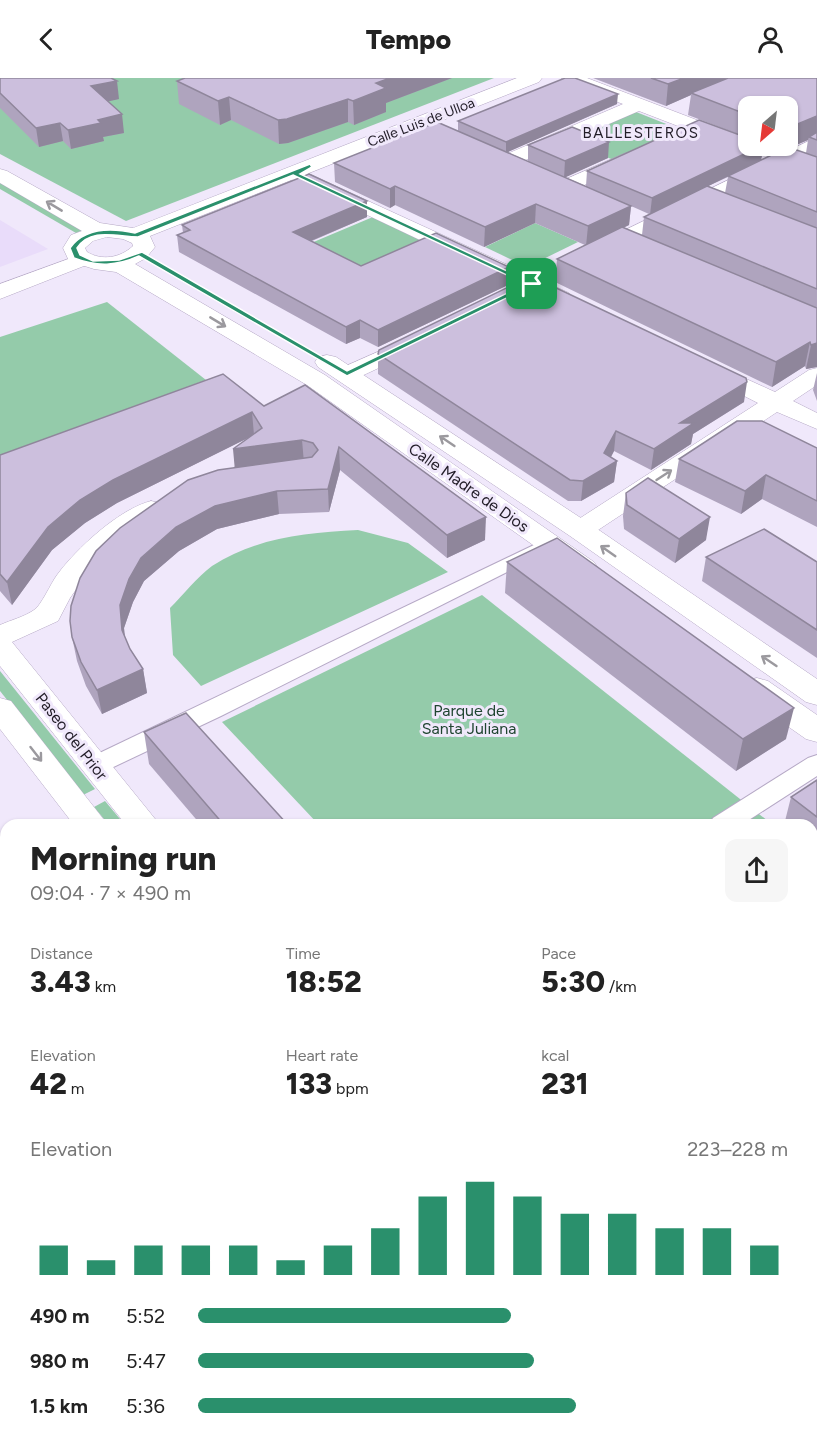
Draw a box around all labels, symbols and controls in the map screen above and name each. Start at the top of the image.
icon: back [30,23,63,56]
text: Tempo [366,23,451,56]
icon: person [754,23,787,56]
street label: Calle Luis de Ulloa [365,94,477,151]
north arrow [738,96,798,156]
map controls [738,96,798,156]
district label: BALLESTEROS [583,124,699,142]
one-way arrow [46,200,63,212]
pin [506,258,557,309]
icon: arrive [515,267,548,300]
one-way arrow [209,316,226,328]
one-way arrow [439,435,456,447]
street label: Calle Madre de Dios [405,439,532,536]
one-way arrow [655,469,671,481]
one-way arrow [600,545,617,557]
one-way arrow [761,655,777,667]
street label: Paseo del Prior [32,689,112,784]
park label: Parque de Santa Juliana [422,701,516,738]
one-way arrow [30,746,43,762]
text: Morning run [30,839,216,878]
button: share [725,839,788,902]
text: 09:04 · 7 × 490 m [30,881,191,905]
text: Distance [30,944,93,963]
text: Time [286,944,321,963]
text: Pace [541,944,576,963]
text: 3.43 [30,963,91,1000]
text: 18:52 [286,963,362,1000]
text: 5:30 [541,963,605,1000]
text: km [91,977,116,996]
text: /km [605,977,637,996]
text: Elevation [30,1046,96,1065]
text: Heart rate [286,1046,358,1065]
text: kcal [541,1046,569,1065]
text: 42 [30,1065,67,1102]
text: 133 [286,1065,332,1102]
text: 231 [541,1065,589,1102]
text: m [67,1079,84,1098]
text: bpm [332,1079,369,1098]
text: Elevation [30,1137,112,1161]
text: 223–228 m [687,1137,788,1161]
text: 490 m [30,1304,89,1328]
text: 5:52 [126,1304,165,1328]
text: 980 m [30,1349,89,1373]
text: 5:47 [126,1349,166,1373]
text: 1.5 km [30,1394,88,1418]
text: 5:36 [126,1394,165,1418]

